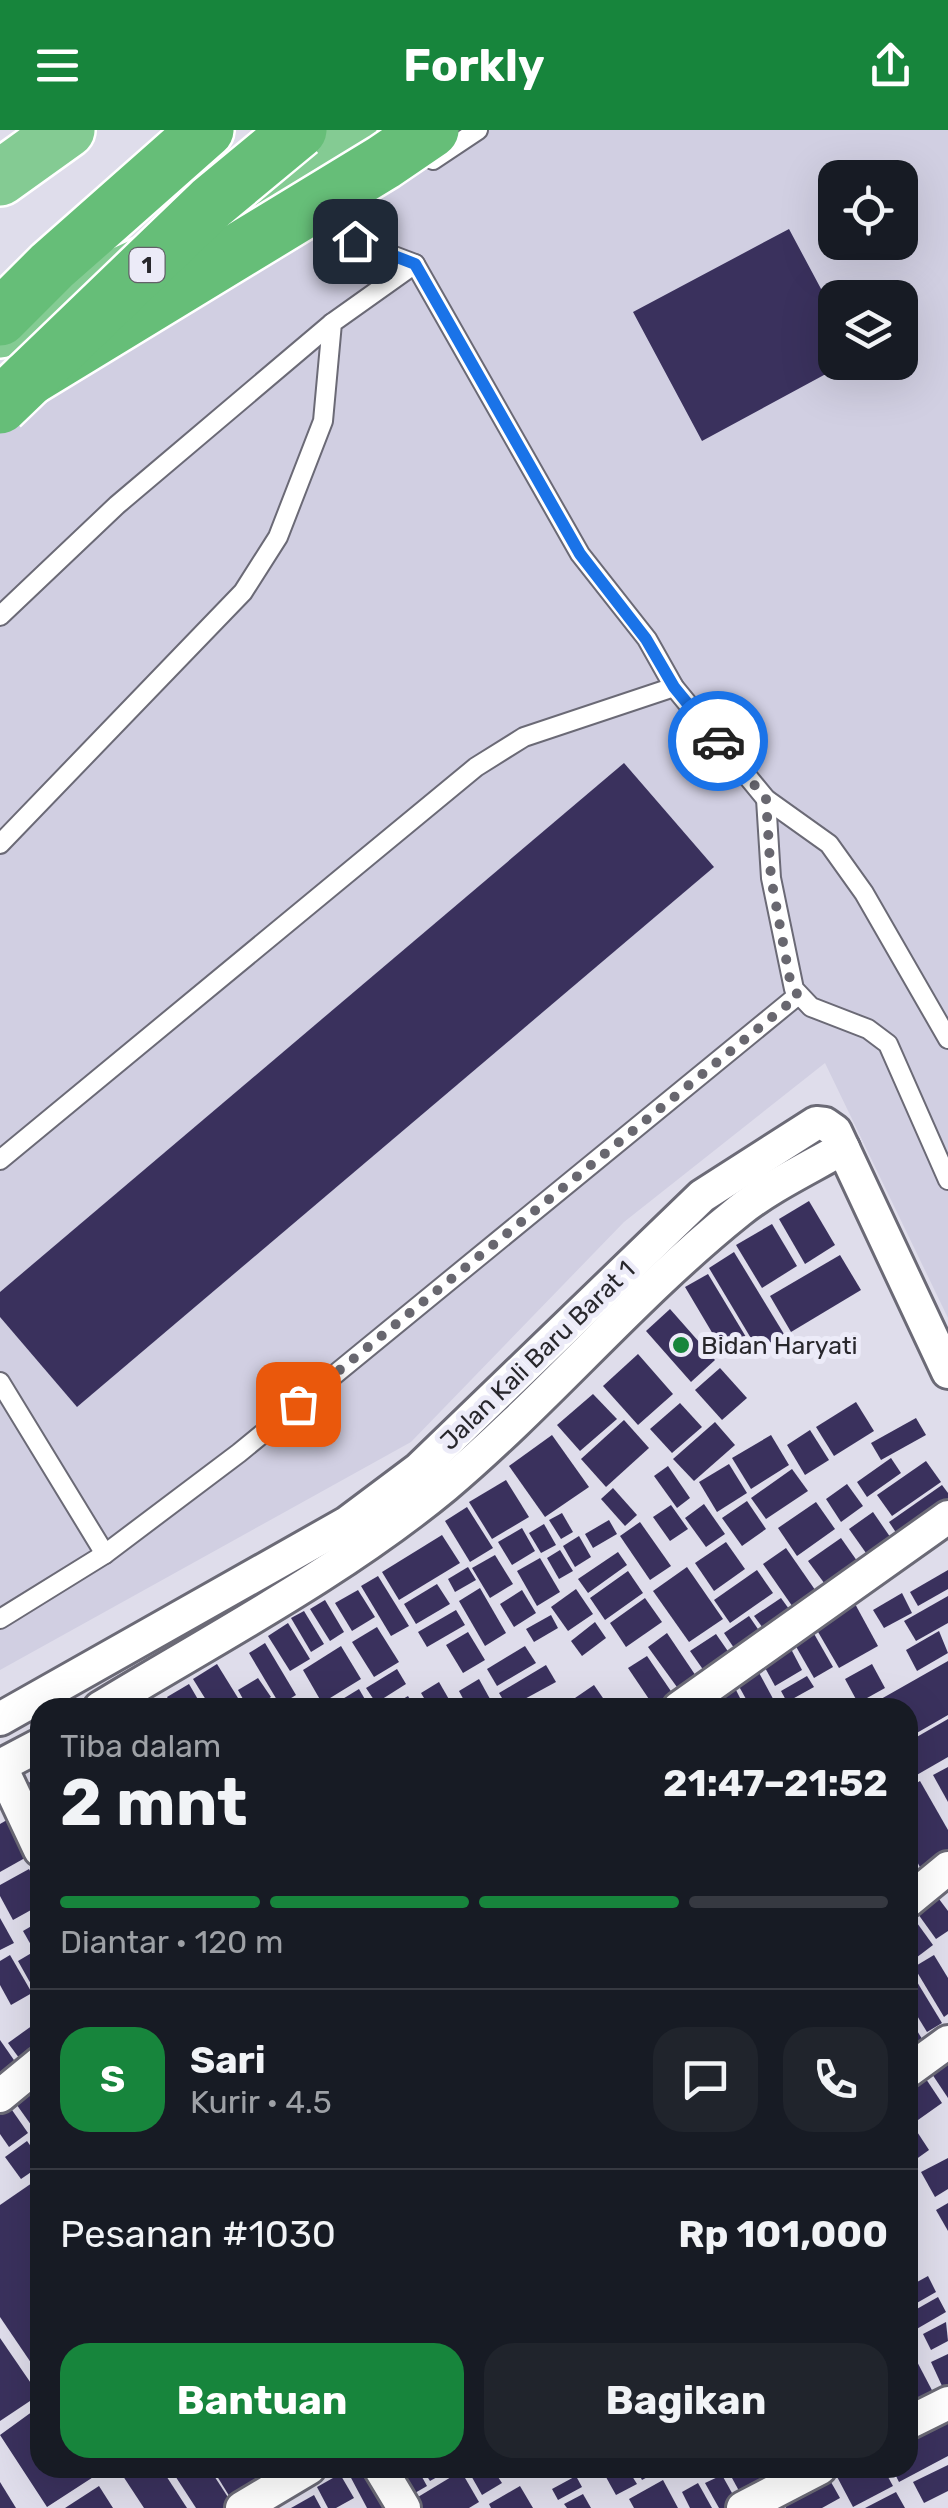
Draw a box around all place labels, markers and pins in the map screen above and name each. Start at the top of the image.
pin [313,199,398,284]
place label: Bidan Haryati [701,1331,858,1360]
marker: Bidan Haryati [670,1334,692,1356]
pin [256,1362,341,1447]

